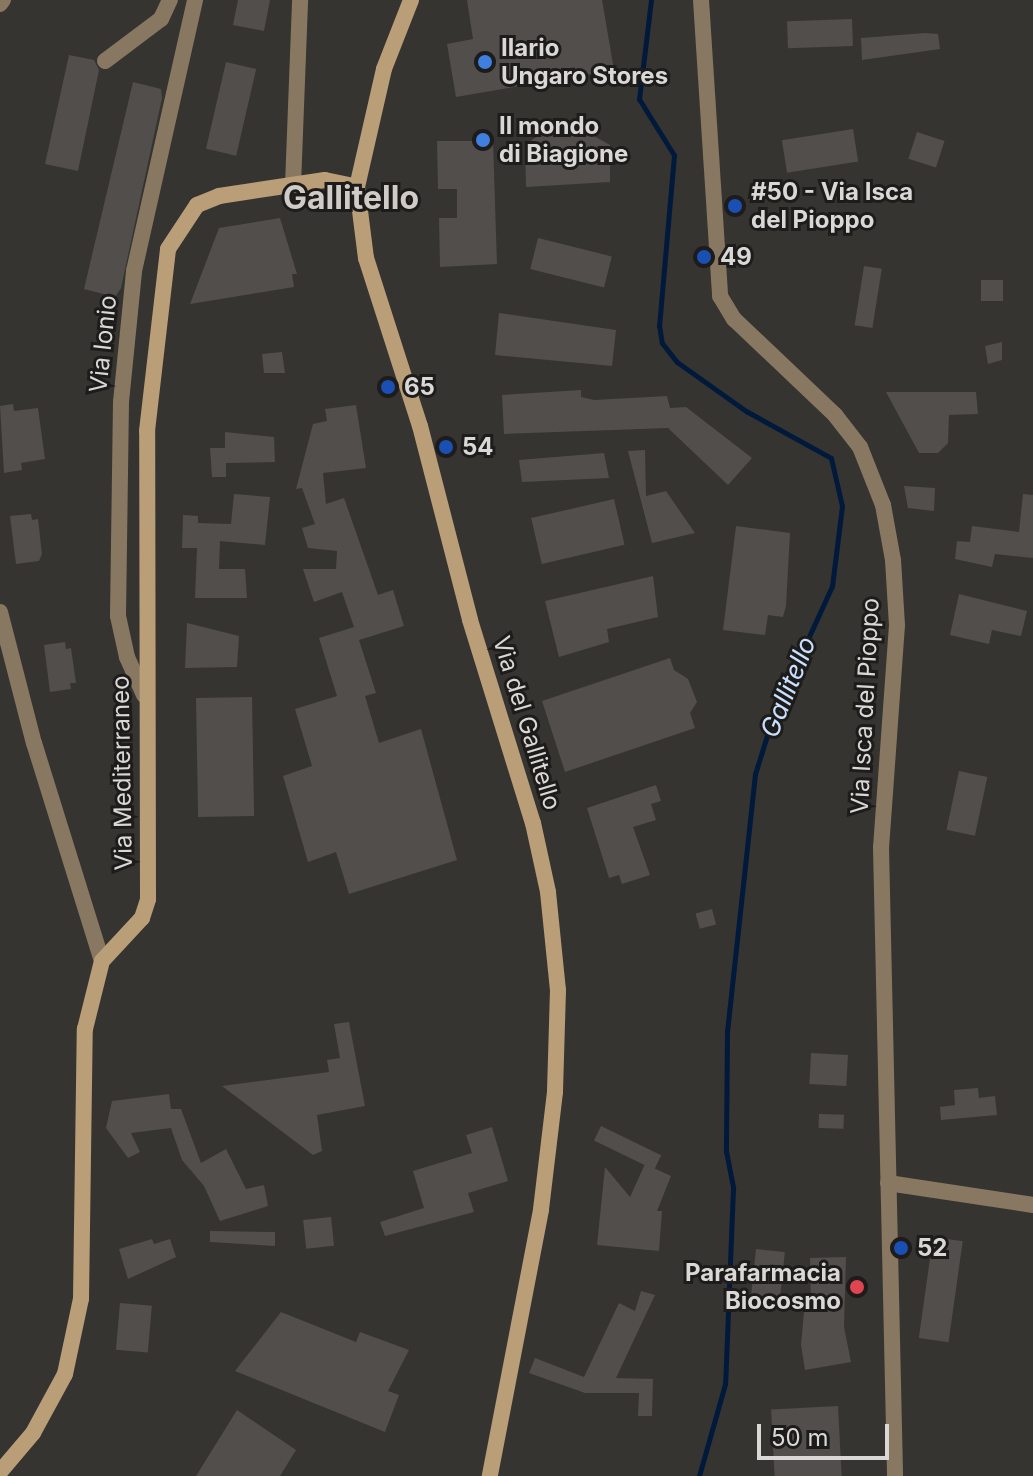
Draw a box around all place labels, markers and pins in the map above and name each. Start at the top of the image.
place label: Ilario Ungaro Stores [501,34,668,90]
marker: Ilario Ungaro Stores [476,53,494,71]
place label: Il mondo di Biagione [499,112,628,168]
marker: Il mondo di Biagione [474,131,492,149]
place label: #50 - Via Isca del Pioppo [751,178,913,234]
marker: #50 - Via Isca del Pioppo [726,197,744,215]
place label: 49 [720,243,752,271]
marker: 49 [695,248,713,266]
place label: 65 [404,373,435,401]
marker: 65 [379,378,397,396]
place label: 54 [462,433,494,461]
marker: 54 [437,438,455,456]
place label: 52 [917,1234,947,1262]
marker: 52 [892,1239,910,1257]
place label: Parafarmacia Biocosmo [685,1259,841,1315]
marker: Parafarmacia Biocosmo [848,1278,866,1296]

